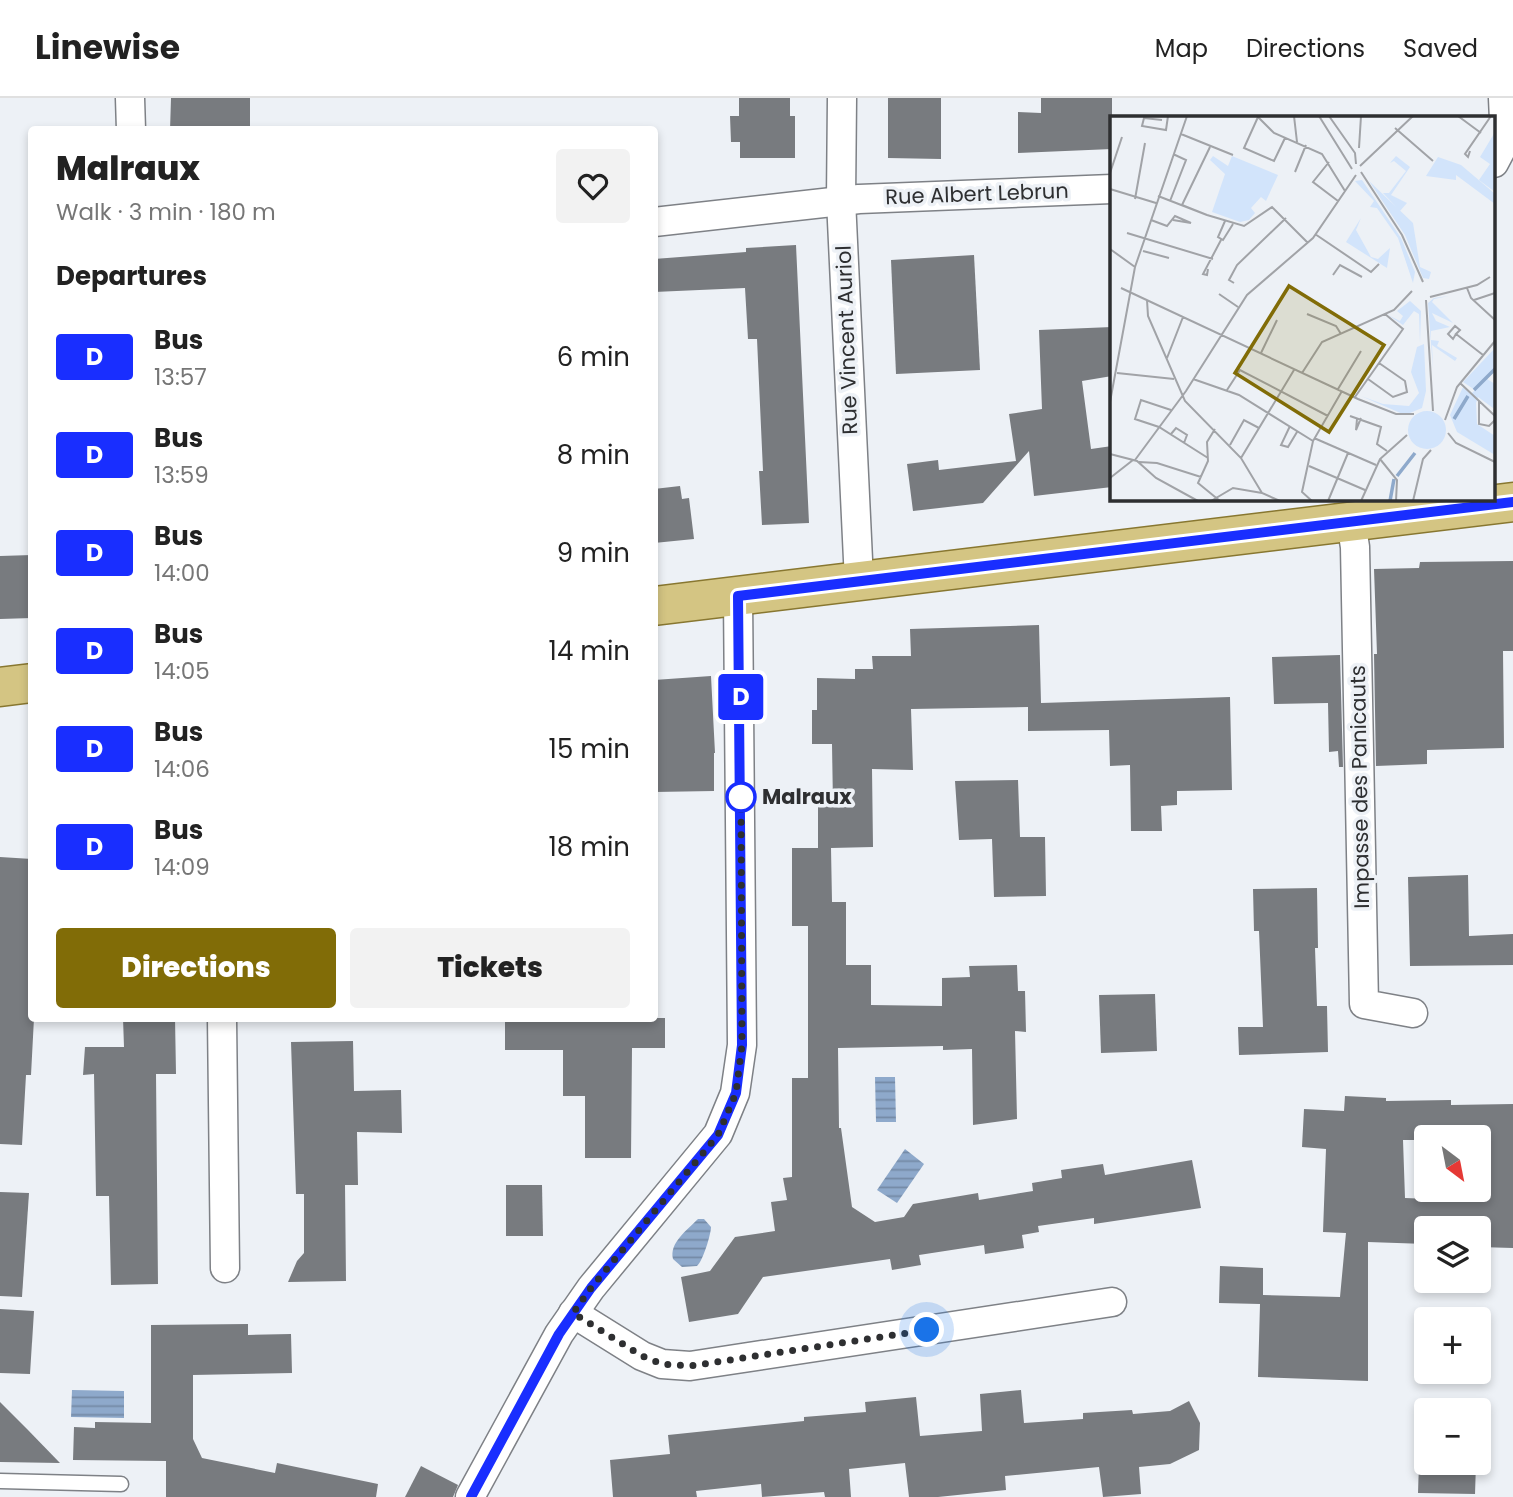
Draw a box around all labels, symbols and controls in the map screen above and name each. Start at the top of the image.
text: Linewise [35,24,180,71]
text: Map [1155,32,1208,65]
text: Directions [1246,32,1365,65]
text: Saved [1403,32,1478,65]
inset map [1110,116,1496,500]
text: Malraux [56,145,200,192]
button: heart [556,149,630,223]
street label: Rue Albert Lebrun [885,176,1069,211]
text: Walk · 3 min · 180 m [56,196,276,228]
street label: Rue Vincent Auriol [829,245,864,435]
text: Departures [56,258,207,294]
text: Bus [154,322,203,358]
text: 6 min [557,339,630,375]
text: D [86,340,103,373]
text: 13:57 [154,361,207,393]
text: Bus [154,420,203,456]
text: 8 min [557,437,630,473]
text: D [86,438,103,471]
text: 13:59 [154,459,209,491]
text: Bus [154,518,203,554]
text: 9 min [557,535,630,571]
text: D [86,536,103,569]
text: 14:00 [154,557,210,589]
text: Bus [154,616,203,652]
text: 14 min [549,633,630,669]
text: D [86,634,103,667]
text: 14:05 [154,655,210,687]
street label: Impasse des Panicauts [1343,665,1376,909]
line badge: D [718,674,764,720]
text: D [732,680,750,713]
text: Bus [154,714,203,750]
text: 15 min [549,731,630,767]
text: D [86,732,103,765]
text: 14:06 [154,753,210,785]
marker: Malraux [726,782,756,812]
place label: Malraux [762,782,852,811]
text: Bus [154,812,203,848]
text: 18 min [549,829,630,865]
text: D [86,830,103,863]
text: 14:09 [154,851,210,883]
button: Directions [56,928,336,1008]
button: Tickets [350,928,630,1008]
north arrow [1414,1125,1491,1202]
map controls [1414,1125,1491,1475]
button: layers [1414,1216,1491,1293]
button: + [1414,1307,1491,1384]
your location [909,1312,944,1347]
button: − [1414,1398,1491,1475]

